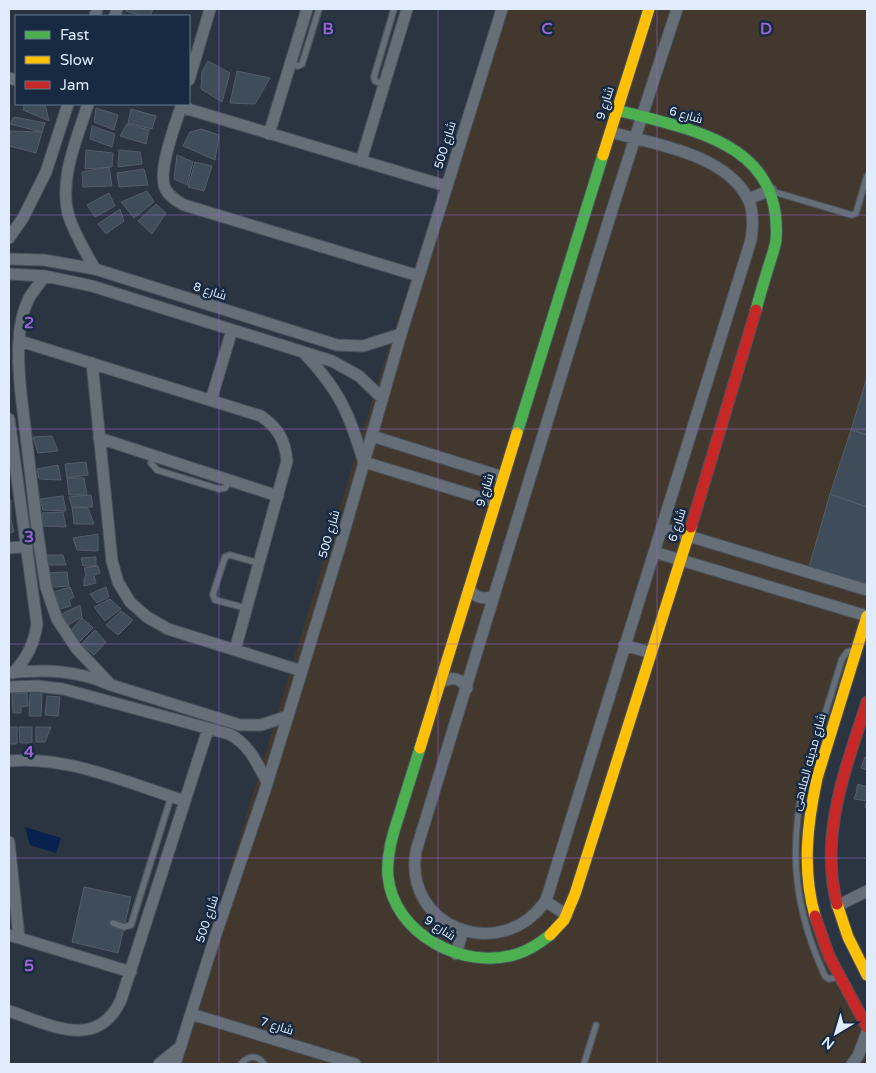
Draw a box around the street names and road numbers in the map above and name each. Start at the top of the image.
street label: شارع 9 [593,85,618,122]
street label: شارع 6 [667,104,704,127]
street label: شارع 500 [431,119,460,171]
street label: شارع 8 [191,279,228,304]
street label: شارع 9 [473,472,498,509]
street label: شارع 6 [665,507,690,544]
street label: شارع 500 [316,508,343,560]
street label: شارع مدينه الملاهى [789,712,830,812]
street label: شارع 500 [193,893,222,945]
street label: شارع 9 [421,913,458,944]
street label: شارع 7 [258,1014,295,1039]

